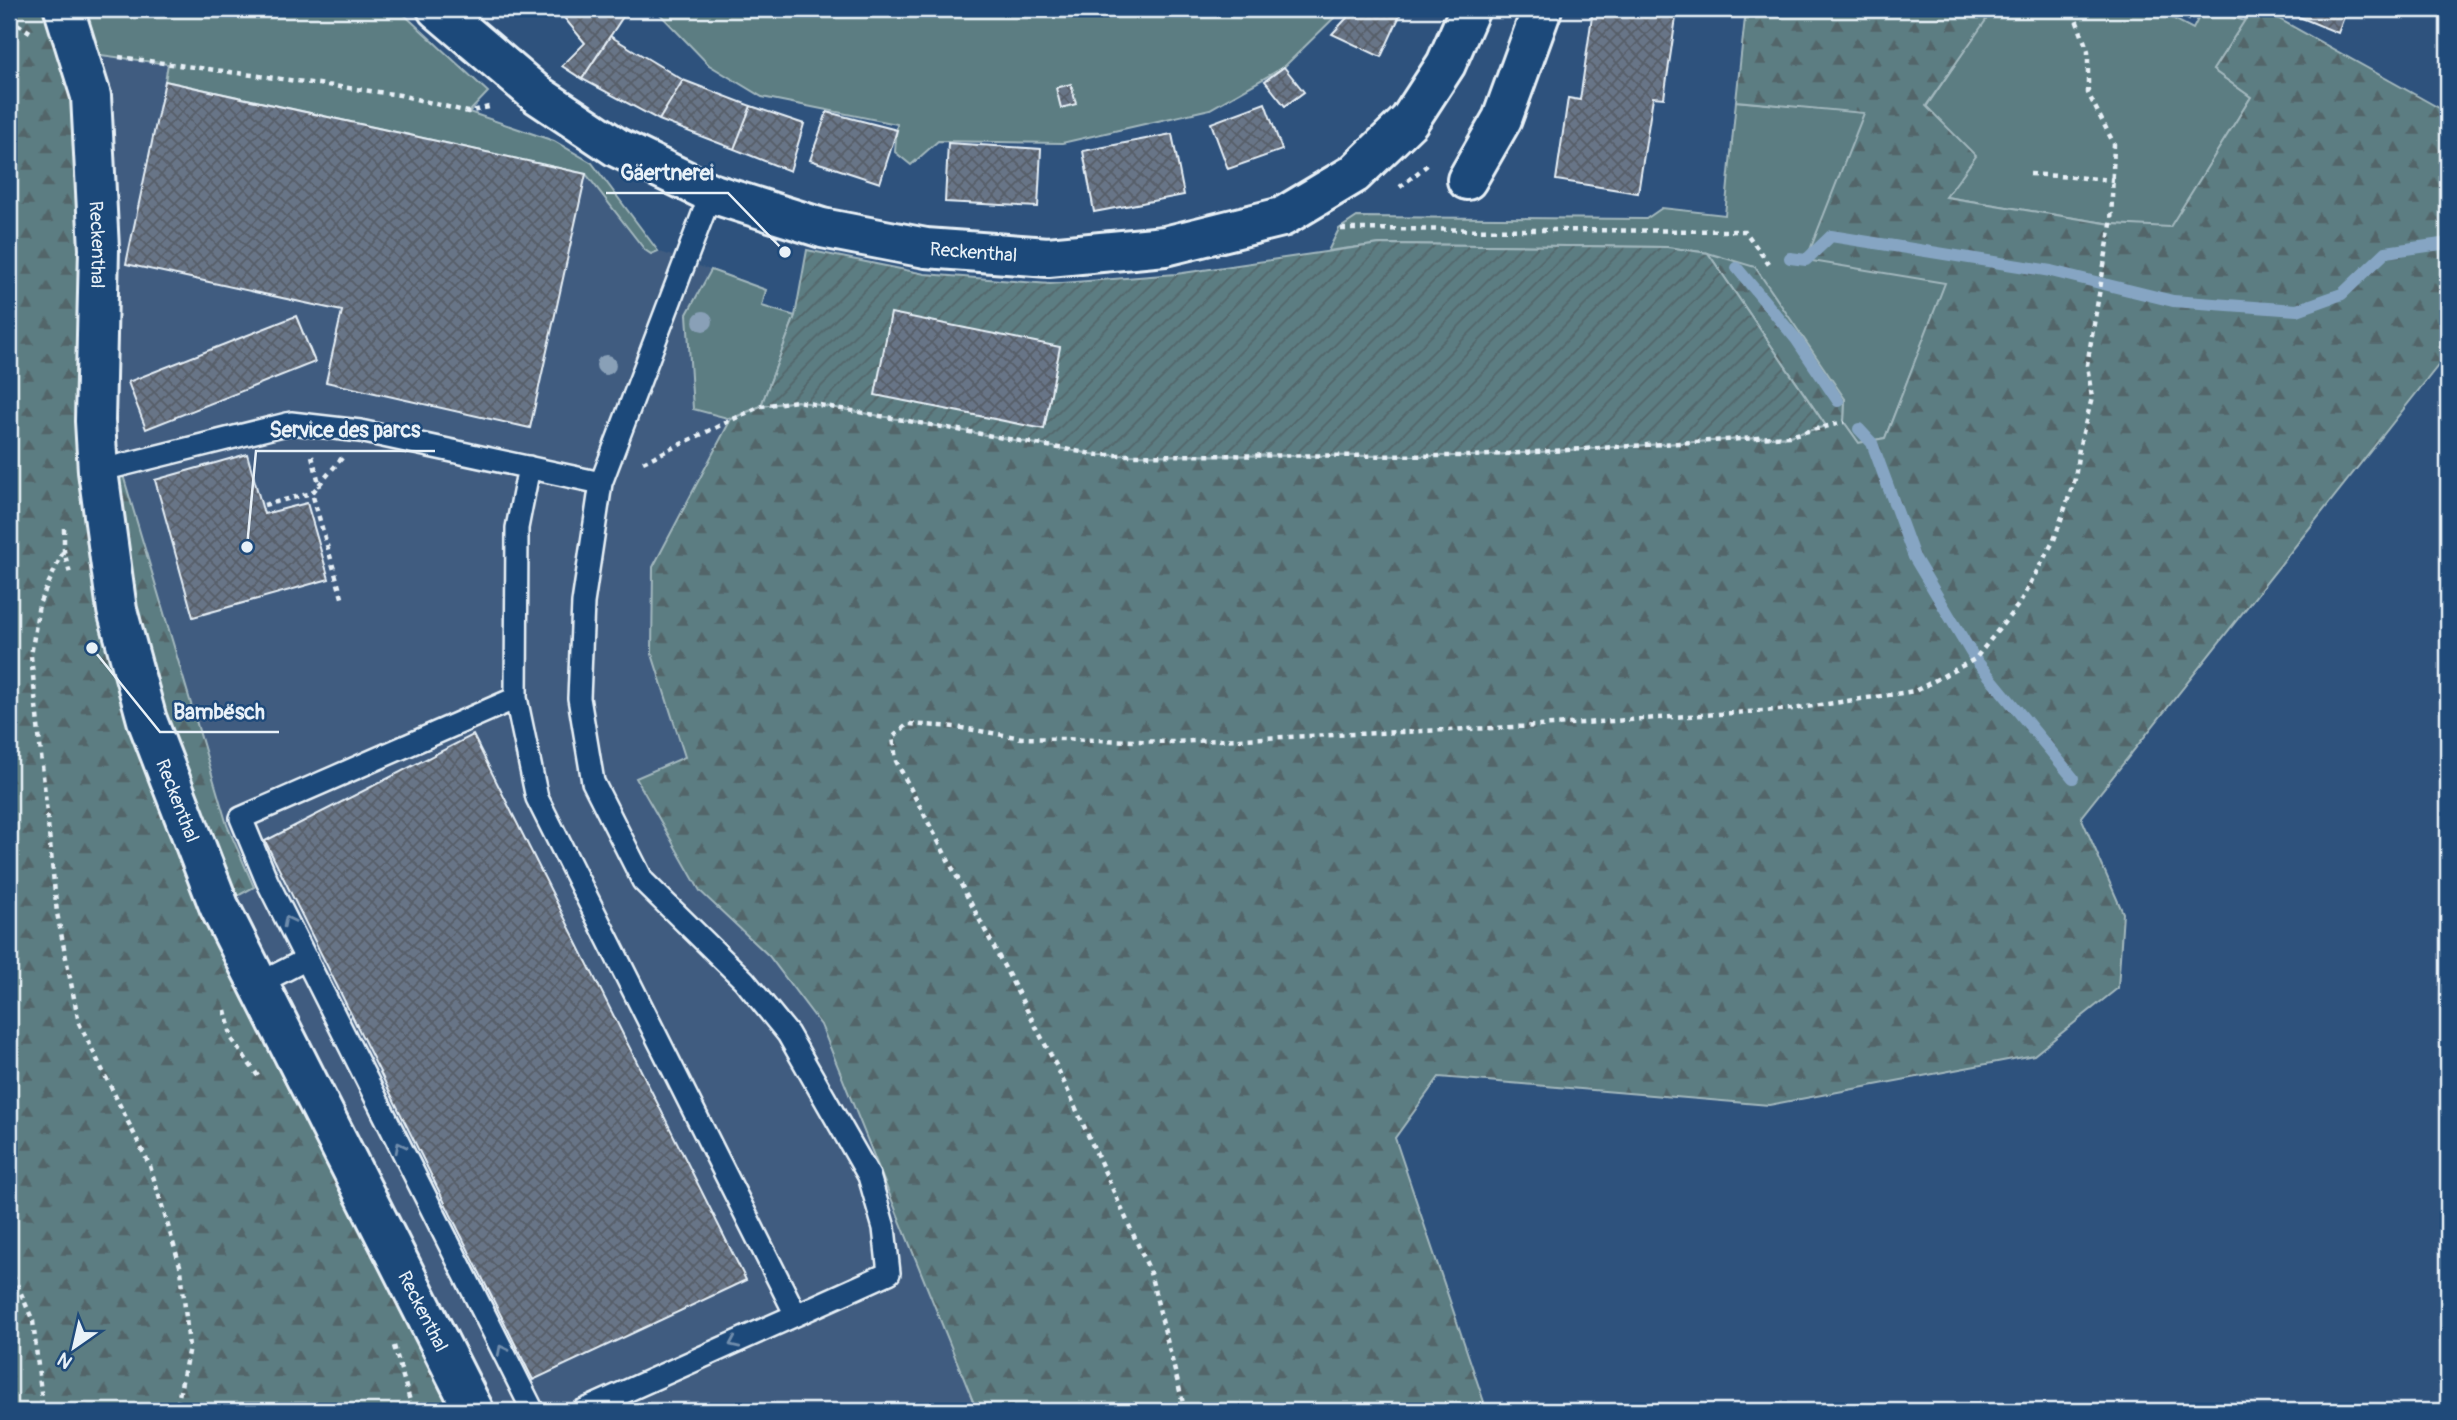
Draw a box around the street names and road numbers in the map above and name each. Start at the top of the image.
street label: Reckenthal [84,200,110,289]
street label: Reckenthal [929,237,1018,268]
street label: Reckenthal [150,756,204,846]
street label: Reckenthal [392,1267,453,1356]

